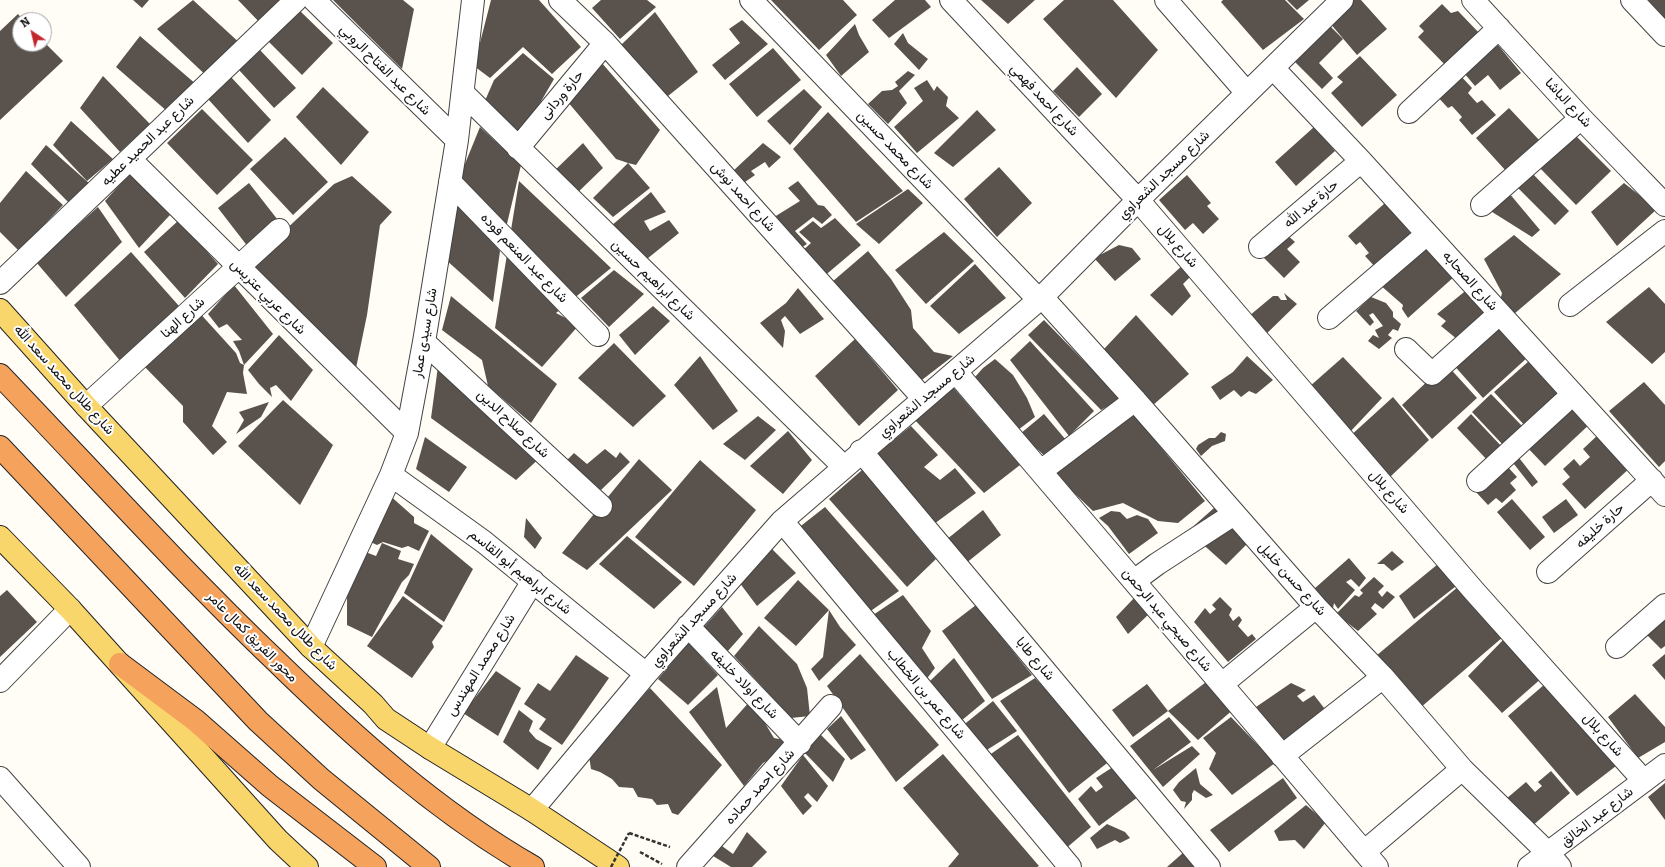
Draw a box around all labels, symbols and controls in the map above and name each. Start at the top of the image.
north arrow [12,12,52,52]
text: N [18,15,33,30]
street label: شارع عبد الفتاح الروبي [336,21,434,119]
street label: شارع احمد فهمي [1006,60,1082,140]
street label: حارة وردانى [537,67,587,123]
street label: شارع الباشا [1541,75,1595,131]
street label: شارع عبد الحميد عطيه [98,92,198,190]
street label: شارع محمد حسين [853,107,937,193]
street label: شارع مسجد الشعراوي [1115,127,1213,223]
street label: شارع احمد نوش [707,158,779,236]
street label: حارة عبد الله [1280,176,1342,232]
street label: شارع عبد المنعم فوده [477,209,571,307]
street label: شارع بلال [1154,221,1202,271]
street label: شارع ابراهيم حسين [608,236,698,324]
street label: شارع الصحابه [1439,248,1501,314]
street label: شارع عربي عتريس [227,256,309,338]
street label: شارع سيدى عمار [409,287,441,379]
street label: شارع الهنا [157,294,209,342]
street label: شارع طلال محمد سعد الله [10,321,118,439]
street label: شارع مسجد الشعراوي [875,351,979,441]
street label: شارع صلاح الدين [473,386,553,462]
street label: شارع بلال [1365,467,1413,517]
street label: حارة خليفه [1572,500,1628,552]
street label: شارع ابراهيم أبو القاسم [465,526,575,618]
street label: شارع حسن خليل [1254,539,1330,619]
street label: شارع طلال محمد سعد الله [229,560,341,674]
street label: شارع صبحي عبد الرحمن [1119,565,1215,675]
street label: شارع مسجد الشعراوي [647,569,741,671]
street label: محور الفريق كمال عامر [203,588,301,686]
street label: شارع محمد المهندس [443,611,519,719]
street label: شارع طابا [1012,634,1058,684]
street label: شارع اولاد خليفه [706,645,782,723]
street label: شارع عمر بن الخطاب [883,645,969,743]
street label: شارع بلال [1579,710,1627,760]
street label: شارع احمد حماده [722,746,798,828]
street label: شارع عبد الخالق [1557,783,1637,851]

